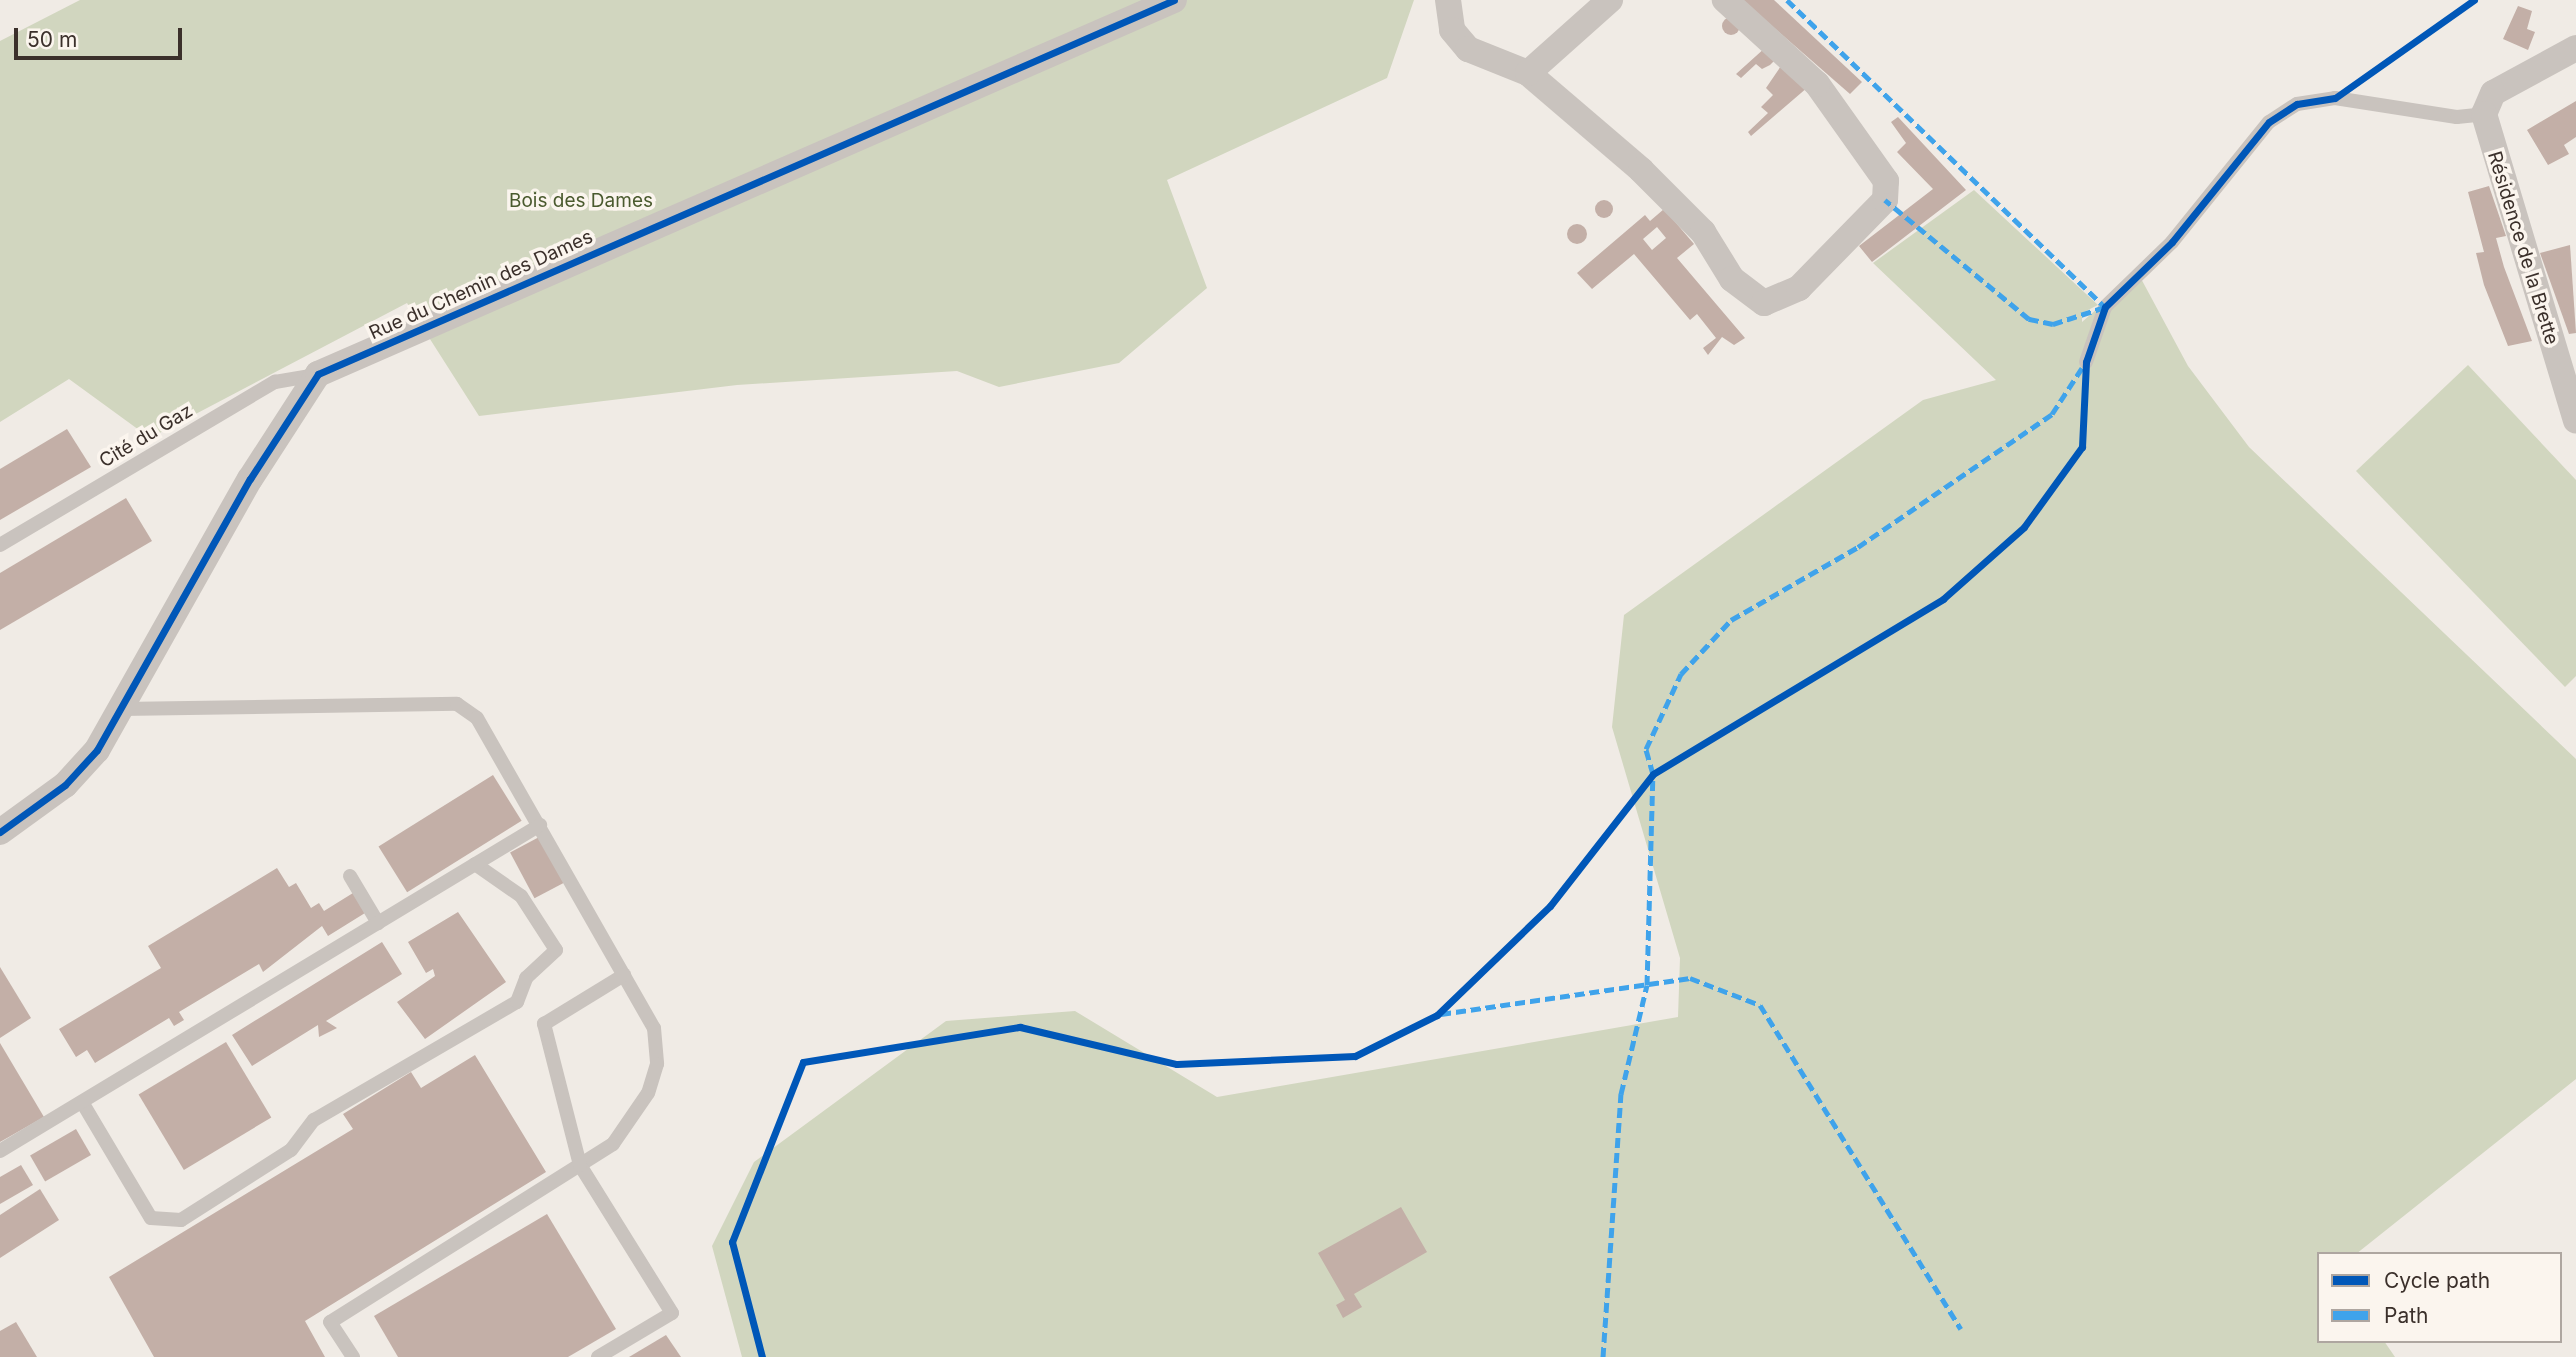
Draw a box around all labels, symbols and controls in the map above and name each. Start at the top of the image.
scale bar [18,14,186,58]
text: 50 m [27,27,77,52]
street label: Résidence de la Brette [2483,149,2563,347]
park label: Bois des Dames [509,190,653,212]
street label: Rue du Chemin des Dames [366,225,596,345]
street label: Cité du Gaz [95,399,197,473]
legend [2317,1252,2562,1343]
text: Cycle path [2384,1268,2490,1293]
text: Path [2384,1303,2429,1328]

